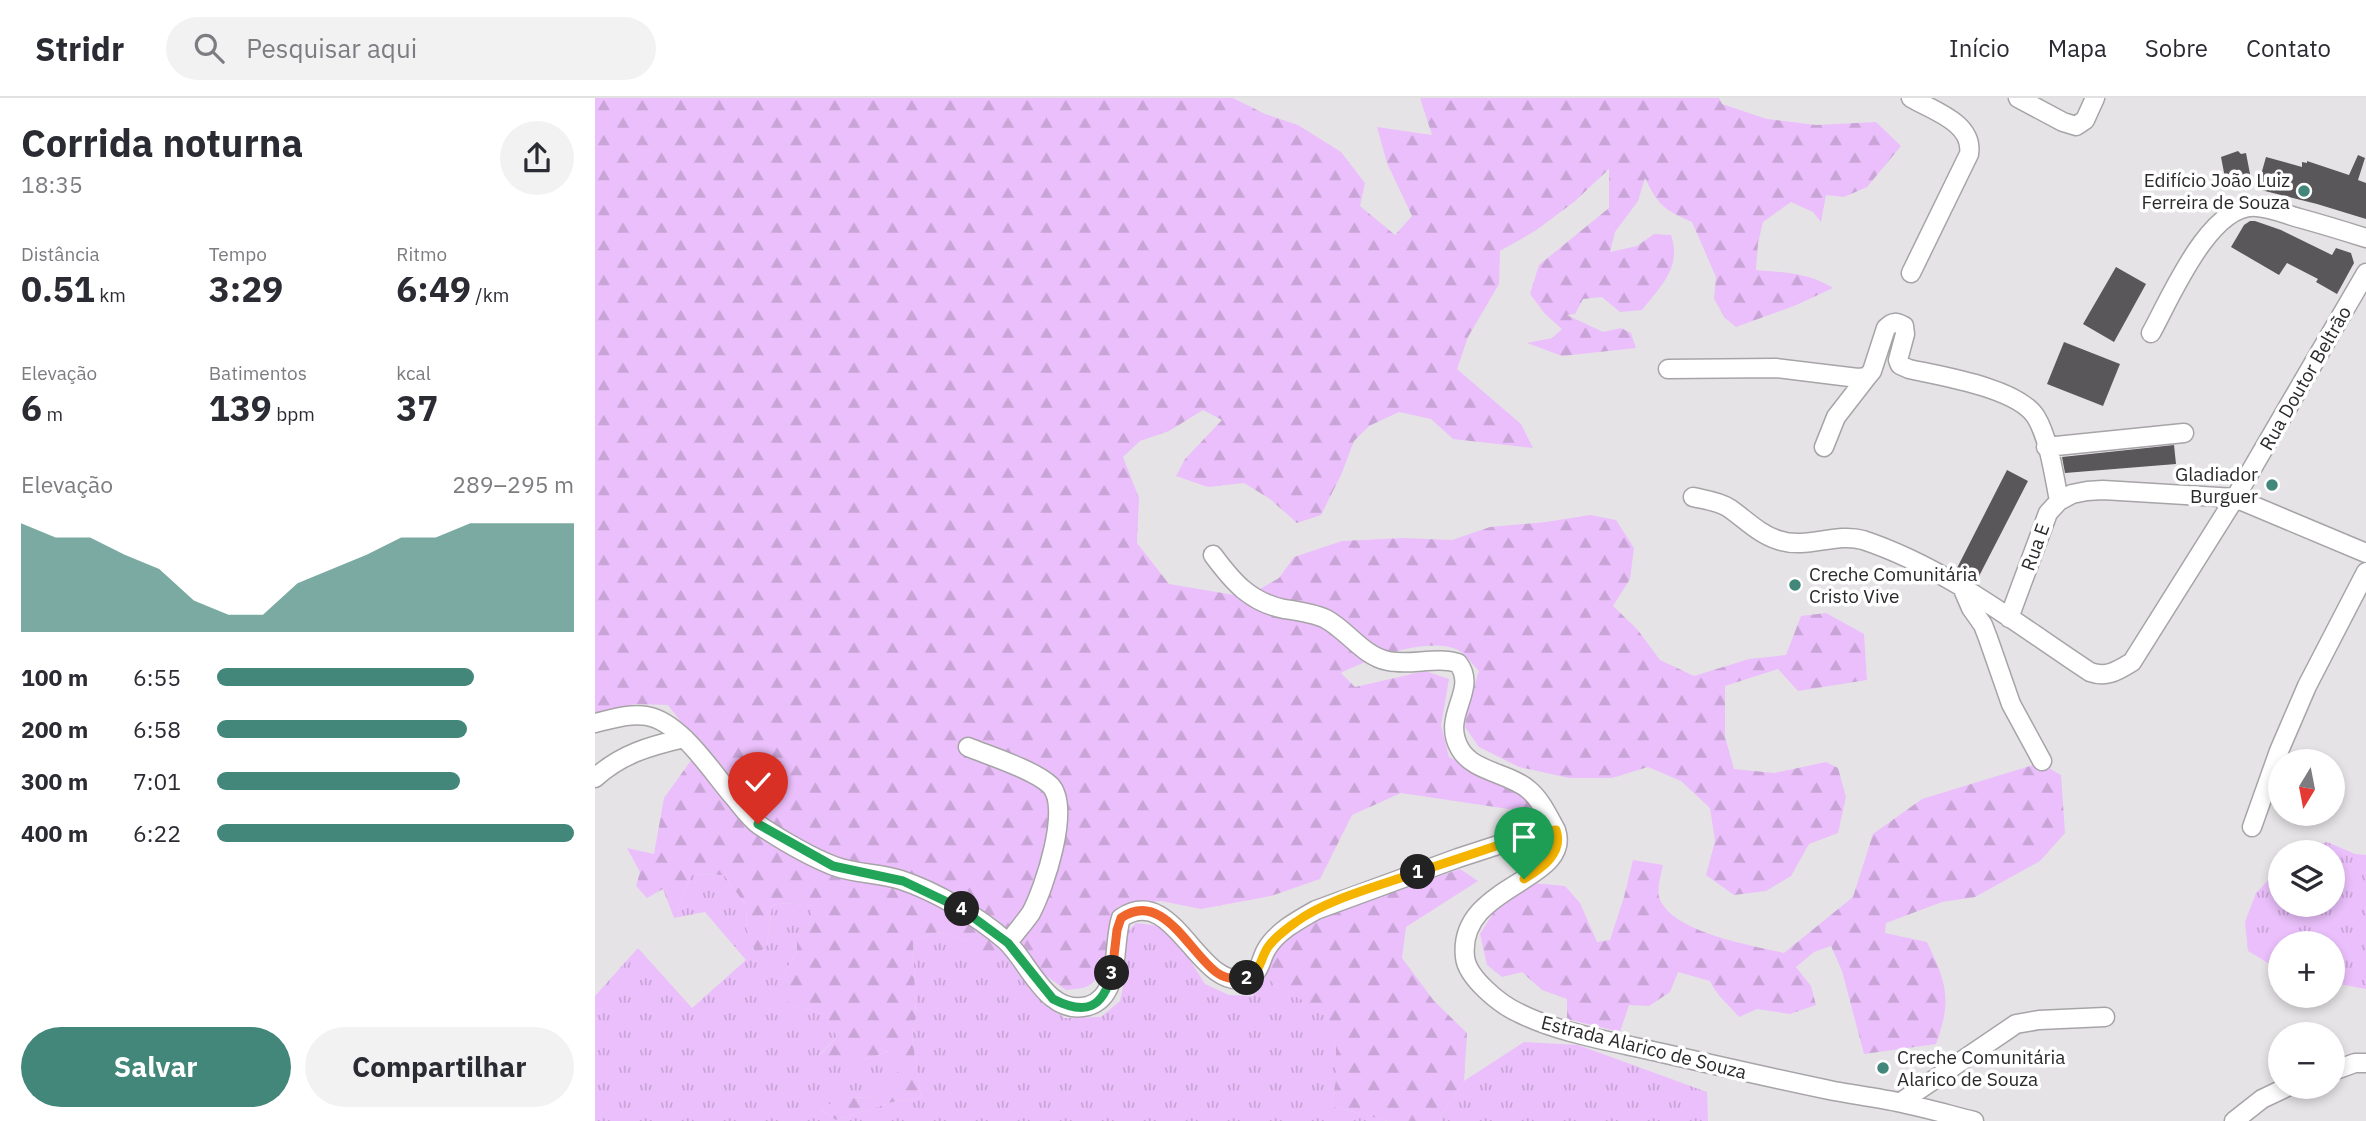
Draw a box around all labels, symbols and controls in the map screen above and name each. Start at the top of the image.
search box [166,17,656,80]
text: Stridr [35,27,124,70]
icon: search [190,29,228,67]
text: Pesquisar aqui [246,31,417,65]
text: Início [1949,32,2010,64]
text: Mapa [2048,32,2107,64]
text: Sobre [2145,32,2208,64]
text: Contato [2246,32,2331,64]
text: Corrida noturna [21,118,303,167]
button: share [500,121,574,195]
place label: Edifício João Luiz Ferreira de Souza [2141,168,2290,214]
text: 18:35 [21,169,83,199]
marker: Edifício João Luiz Ferreira de Souza [2296,183,2312,199]
text: Distância [21,242,100,266]
text: Tempo [209,242,267,266]
text: Ritmo [396,242,447,266]
text: 0.51 [21,266,95,312]
text: 3:29 [209,266,283,312]
text: 6:49 [396,266,471,312]
text: km [95,283,126,307]
text: /km [471,283,509,307]
street label: Rua Doutor Beltrão [2254,302,2356,454]
text: Elevação [21,361,97,385]
text: Batimentos [209,361,307,385]
text: kcal [396,361,431,385]
text: 6 [21,385,42,431]
text: 139 [209,385,272,431]
text: 37 [396,385,438,431]
text: m [42,402,63,426]
text: bpm [272,402,315,426]
place label: Gladiador Burguer [2175,462,2258,508]
text: Elevação [21,469,113,499]
text: 289–295 m [452,469,574,499]
marker: Gladiador Burguer [2264,477,2280,493]
street label: Rua E [2015,520,2055,574]
place label: Creche Comunitária Cristo Vive [1809,562,1977,608]
marker: Creche Comunitária Cristo Vive [1787,577,1803,593]
text: 100 m [21,662,88,692]
text: 6:55 [133,662,181,692]
text: 200 m [21,714,88,744]
text: 6:58 [133,714,181,744]
north arrow [2268,749,2345,826]
map controls [2268,749,2345,1099]
pin [728,752,788,824]
icon: check [739,763,777,801]
text: 300 m [21,766,88,796]
text: 7:01 [133,766,181,796]
pin [1494,807,1554,879]
text: 400 m [21,818,88,848]
text: 6:22 [133,818,181,848]
icon: arrive [1505,818,1543,856]
button: layers [2268,840,2345,917]
pin: 1 [1401,854,1435,890]
text: 1 [1412,859,1423,883]
pin: 4 [945,892,979,926]
text: 4 [956,896,967,920]
button: + [2268,931,2345,1008]
pin: 3 [1095,956,1129,990]
text: 3 [1106,960,1117,984]
pin: 2 [1229,960,1265,996]
text: 2 [1241,965,1252,989]
street label: Estrada Alarico de Souza [1539,1010,1749,1084]
button: − [2268,1022,2345,1099]
button: Salvar [21,1027,291,1107]
button: Compartilhar [305,1027,574,1107]
place label: Creche Comunitária Alarico de Souza [1897,1045,2065,1091]
marker: Creche Comunitária Alarico de Souza [1875,1060,1891,1076]

